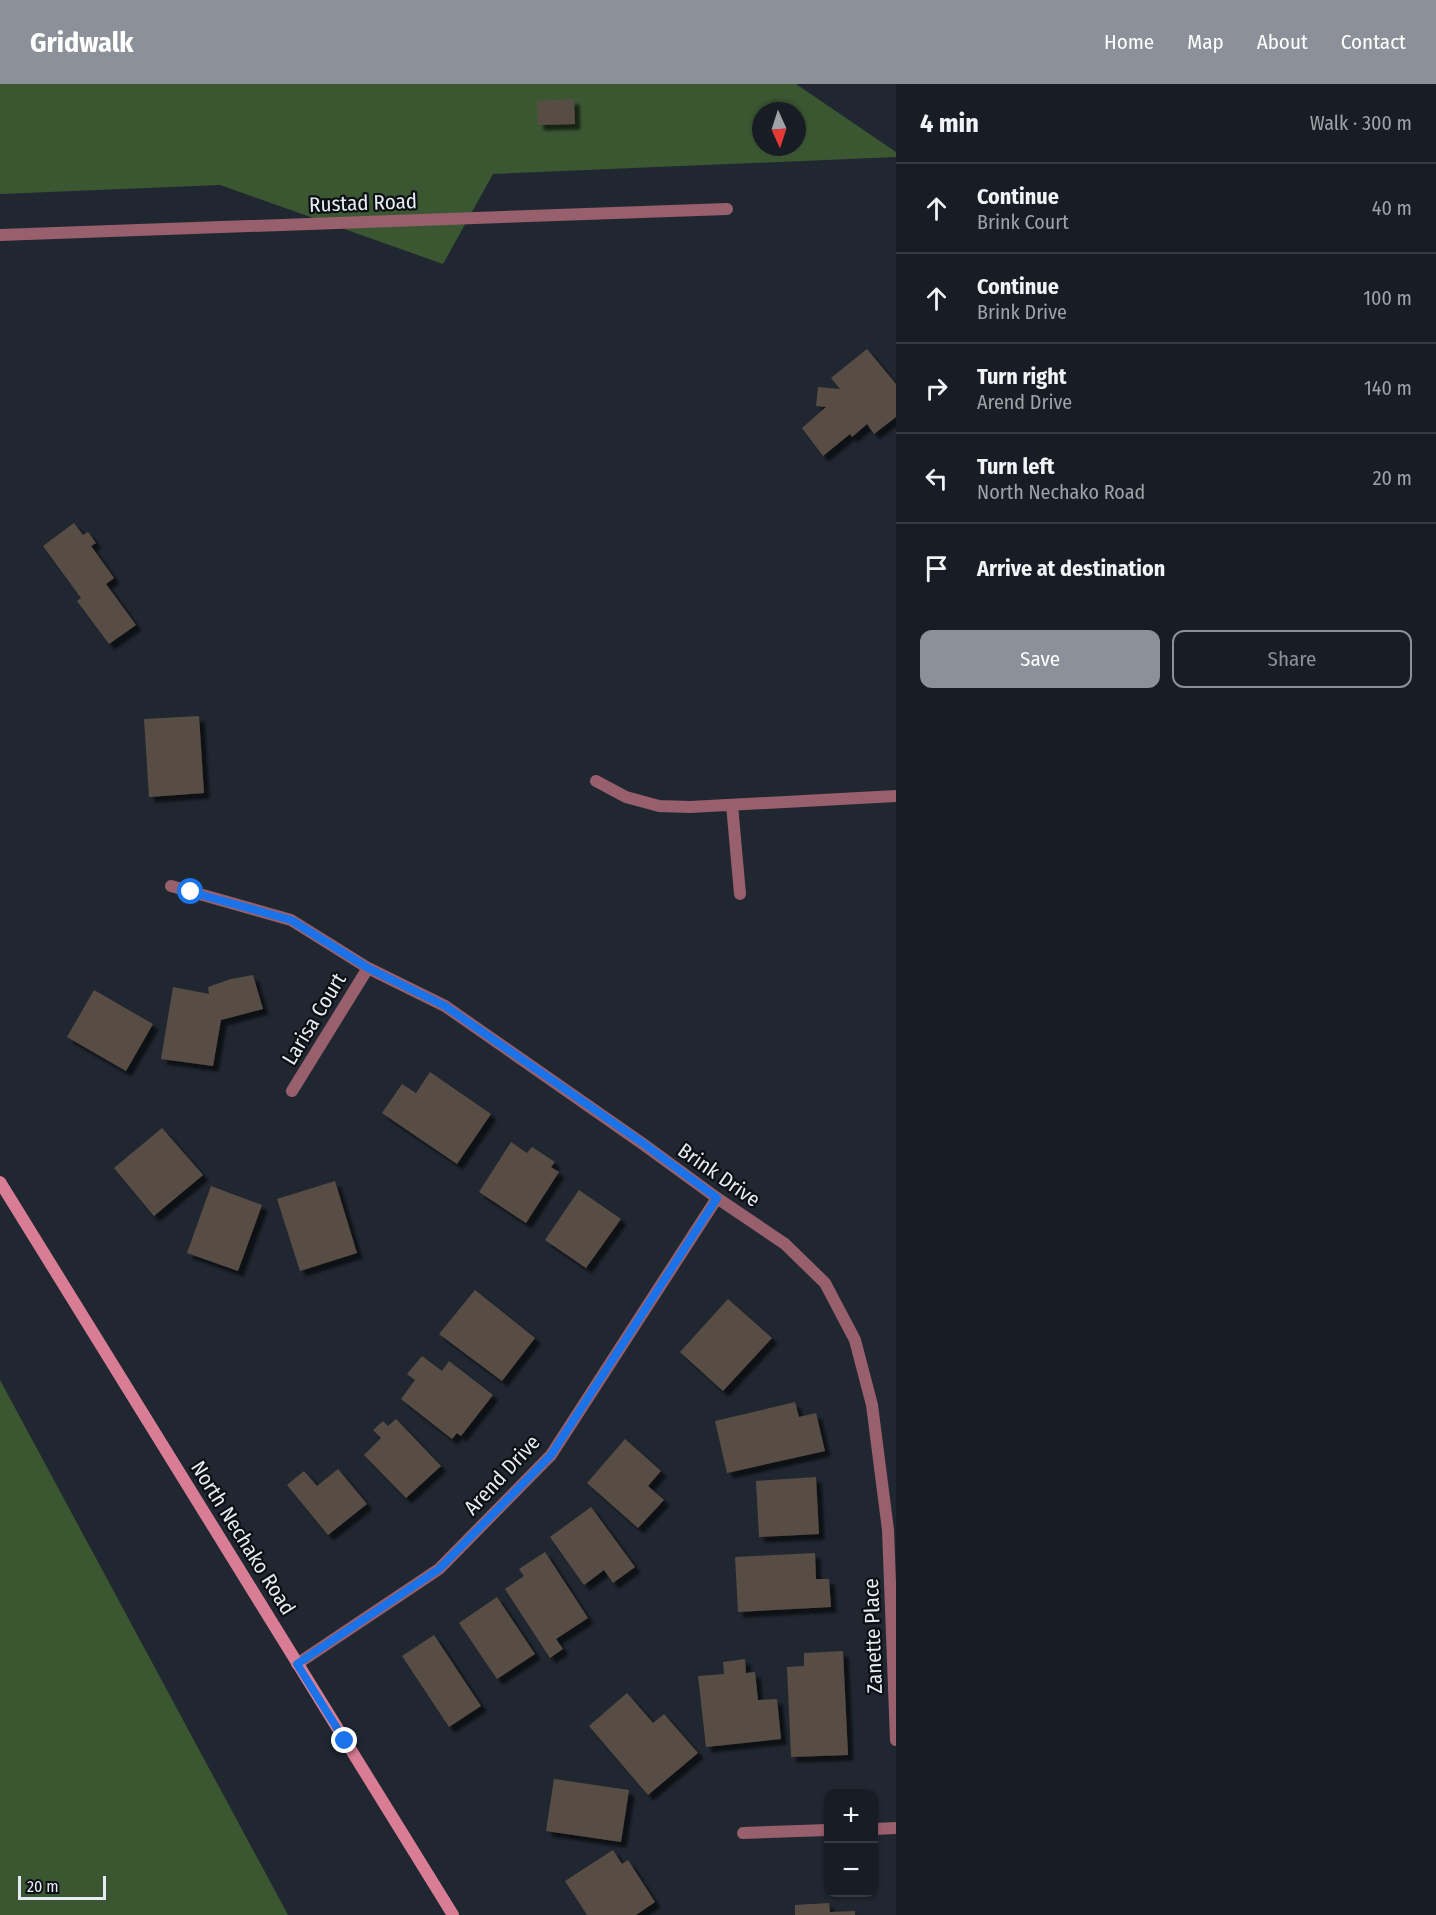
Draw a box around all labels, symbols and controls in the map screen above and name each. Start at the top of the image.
text: Gridwalk [30,26,134,59]
text: Home [1104,29,1154,55]
text: Map [1187,29,1224,55]
text: About [1257,29,1308,55]
text: Contact [1341,29,1406,55]
north arrow [752,102,806,156]
text: 4 min [920,108,979,139]
text: Walk · 300 m [1310,111,1412,135]
text: Continue [977,183,1059,210]
street label: Rustad Road [309,188,417,218]
icon: ahead [920,192,953,225]
text: 40 m [1372,196,1412,220]
text: Brink Court [977,210,1069,234]
text: Continue [977,273,1059,300]
icon: ahead [920,282,953,315]
text: 100 m [1363,286,1412,310]
text: Brink Drive [977,300,1067,324]
text: Turn right [977,363,1066,390]
icon: right [920,372,953,405]
text: 140 m [1364,376,1412,400]
text: Arend Drive [977,390,1072,414]
text: Turn left [977,453,1055,480]
icon: left [920,462,953,495]
text: 20 m [1373,466,1412,490]
text: North Nechako Road [977,480,1145,504]
icon: arrive [920,552,953,585]
text: Arrive at destination [977,555,1165,582]
button: Save [920,630,1160,688]
button: Share [1172,630,1412,688]
route start [177,878,203,904]
street label: Larisa Court [276,968,352,1070]
street label: Brink Drive [673,1137,765,1213]
street label: Arend Drive [458,1430,546,1520]
street label: North Nechako Road [185,1456,301,1620]
street label: Zanette Place [858,1578,888,1694]
route end [331,1727,357,1753]
map controls [824,1789,878,1897]
button: + [824,1789,878,1843]
button: − [824,1843,878,1897]
scale bar [18,1873,106,1900]
text: 20 m [27,1877,58,1896]

